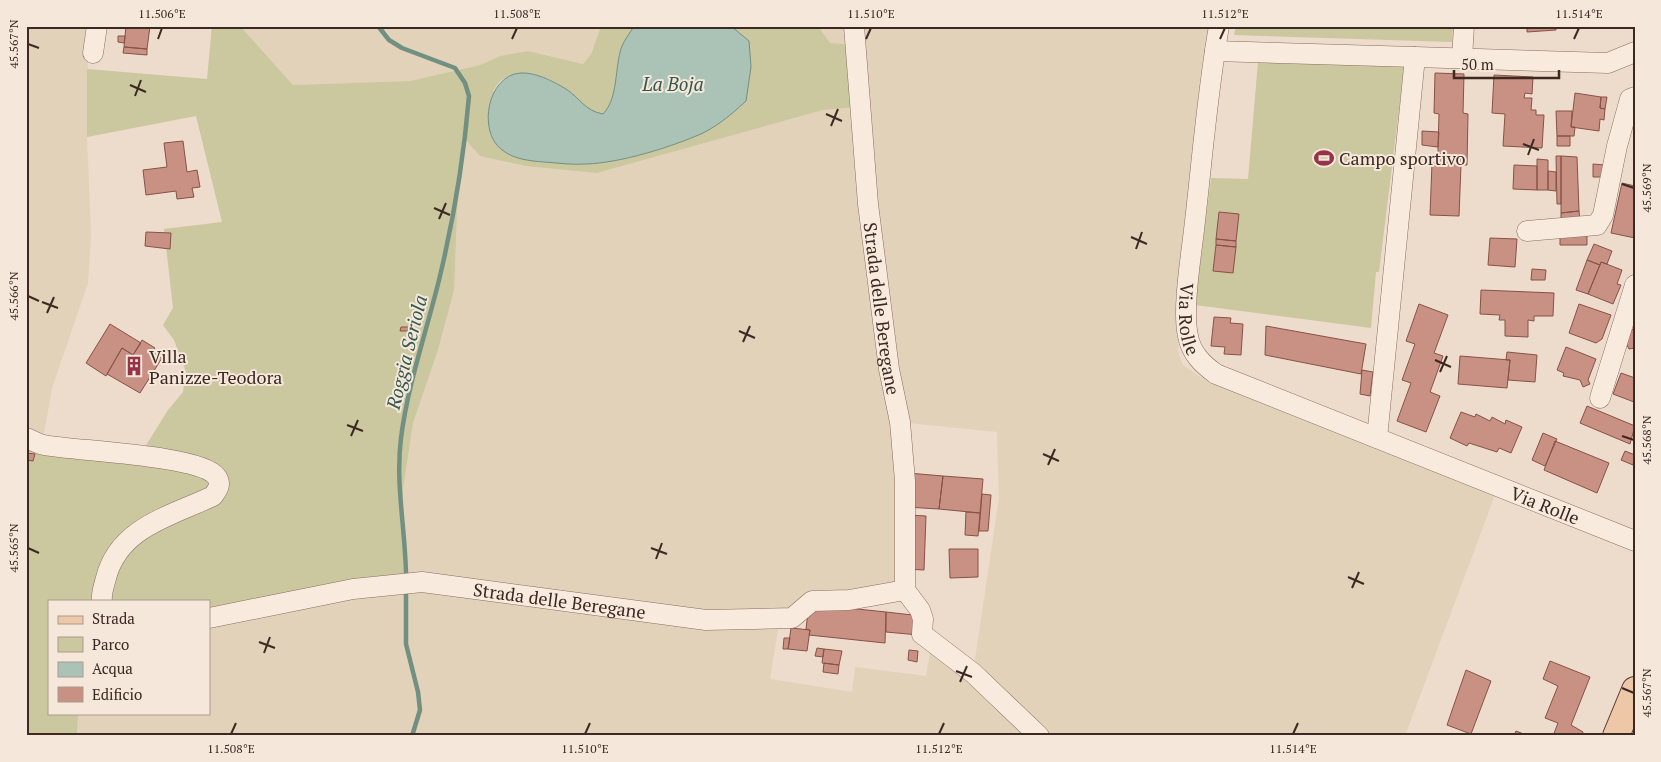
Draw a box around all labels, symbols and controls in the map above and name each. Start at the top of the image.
text: 11.506°E [138,6,186,21]
text: 11.508°E [493,6,541,21]
text: 11.510°E [847,6,895,21]
text: 11.512°E [1201,6,1249,21]
text: 11.514°E [1555,6,1603,21]
text: 45.567°N [6,19,21,69]
scale bar [1454,48,1558,80]
text: 50 m [1461,54,1494,74]
water label: La Boja [641,71,704,96]
place label: Campo sportivo [1339,146,1465,170]
sports icon: Campo sportivo [1313,147,1335,169]
text: 45.569°N [1639,163,1654,213]
street label: Strada delle Beregane [858,221,906,397]
text: 45.566°N [6,271,21,321]
street label: Via Rolle [1174,282,1205,359]
water label: Roggia Seriola [380,292,432,413]
place label: Villa Panizze-Teodora [149,344,282,389]
building icon: Villa Panizze-Teodora [123,355,145,377]
text: 45.568°N [1639,415,1654,465]
street label: Via Rolle [1507,481,1583,530]
text: 45.565°N [6,523,21,573]
street label: Strada delle Beregane [472,577,647,624]
legend [48,600,210,714]
text: Strada [92,608,135,628]
text: Parco [92,634,129,654]
text: Acqua [92,658,133,678]
text: 45.567°N [1639,668,1654,718]
text: Edificio [92,684,142,704]
text: 11.508°E [207,741,255,756]
text: 11.510°E [561,741,609,756]
text: 11.512°E [915,741,963,756]
text: 11.514°E [1269,741,1317,756]

